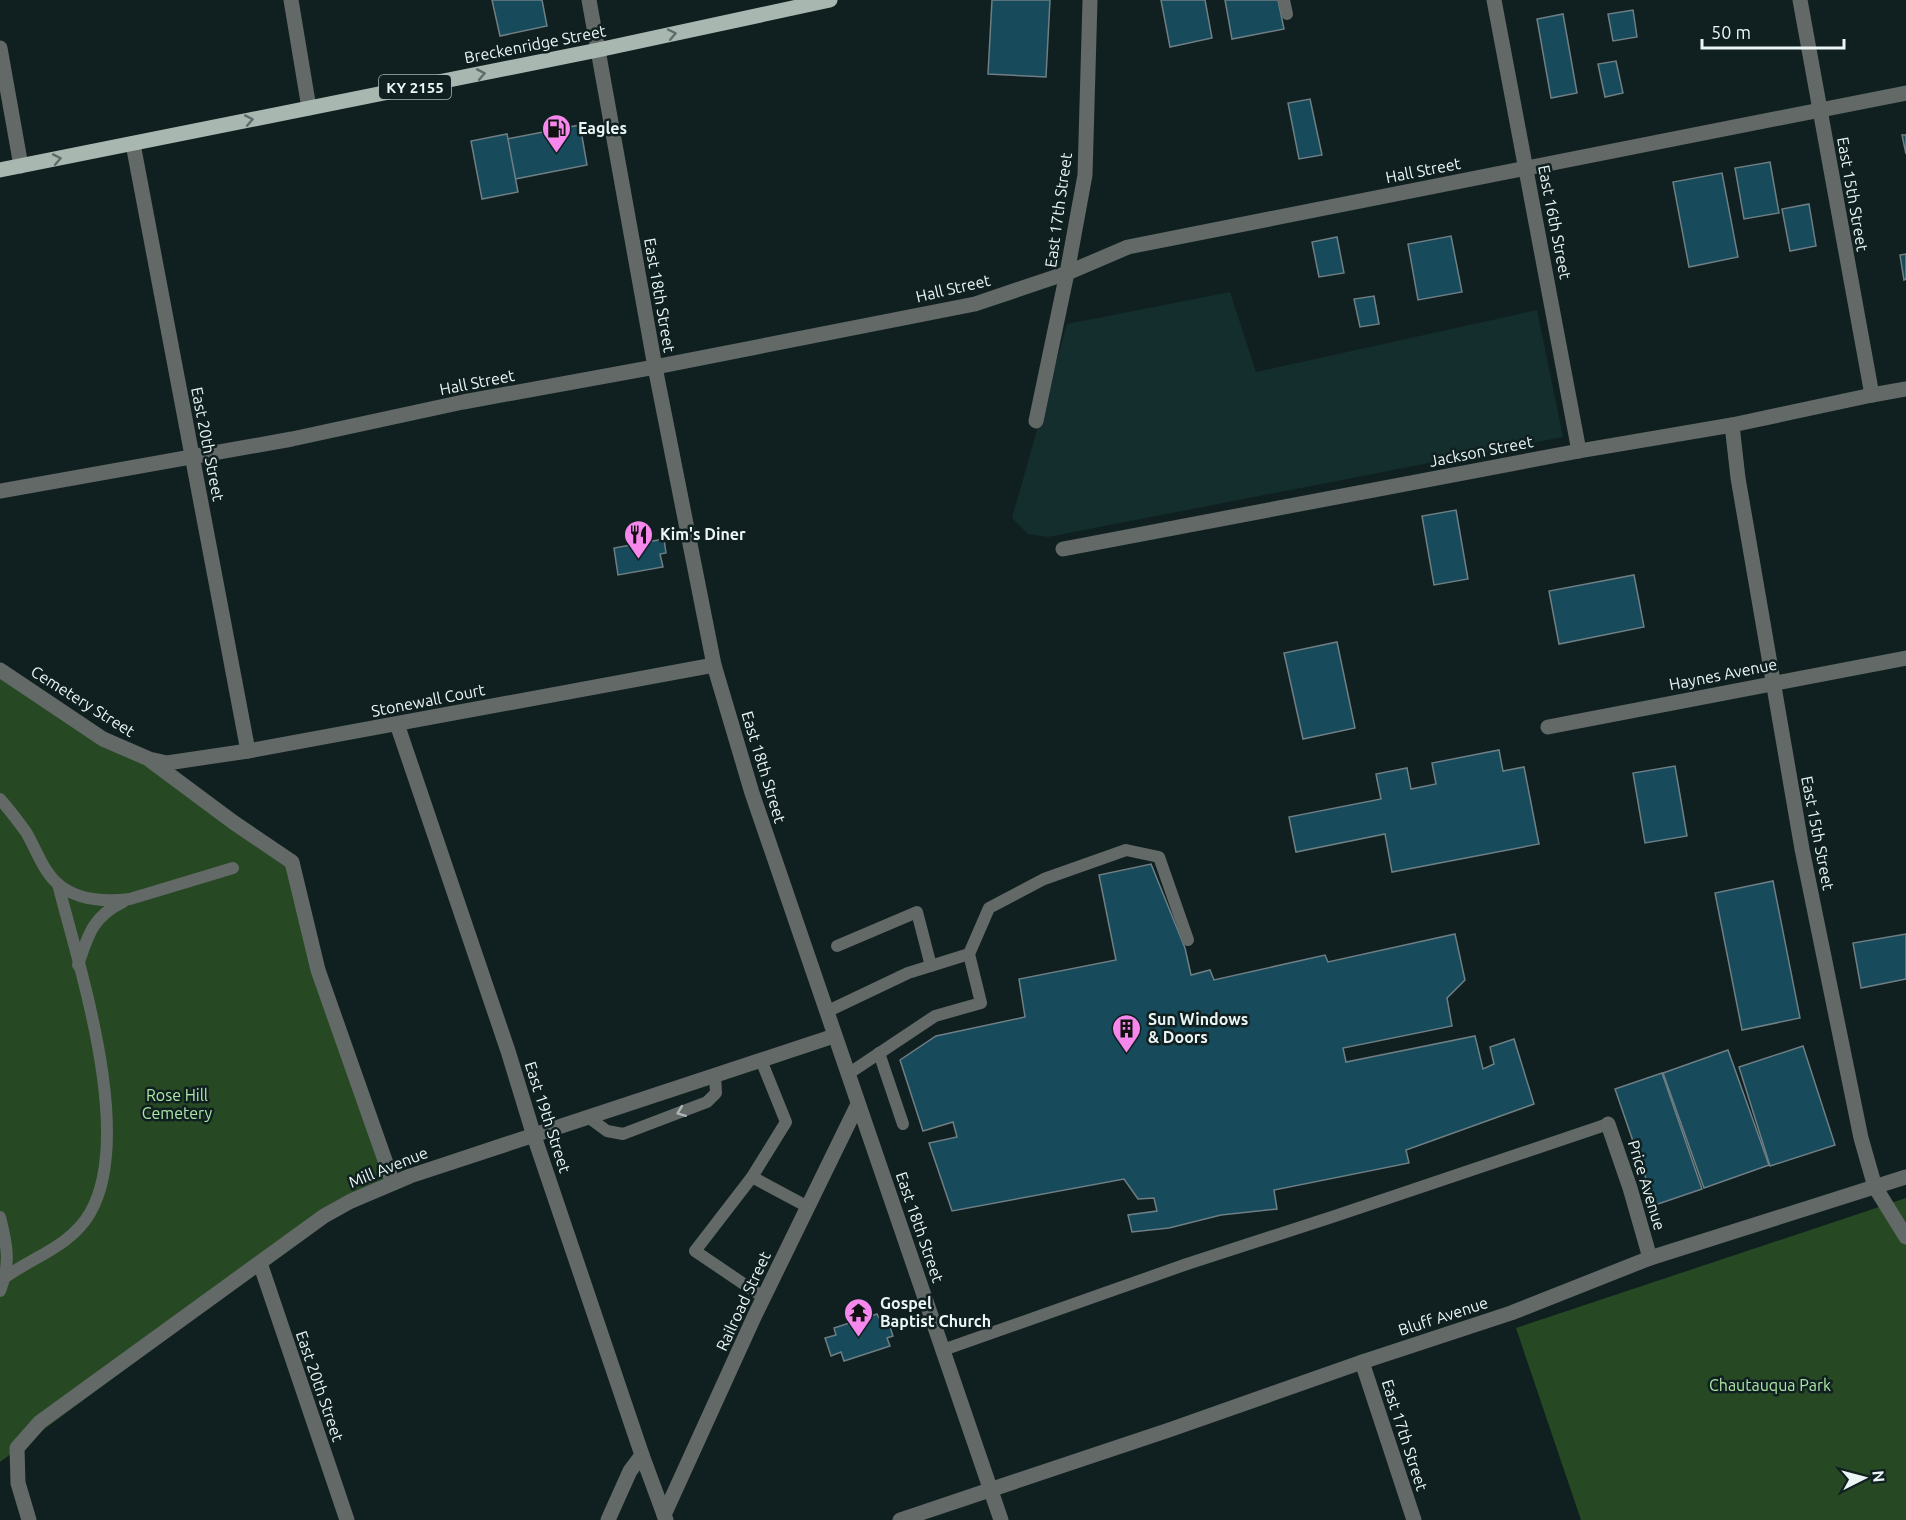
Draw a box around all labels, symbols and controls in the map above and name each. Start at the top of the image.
scale bar [1702,12,1844,50]
street label: Breckenridge Street [463,21,608,67]
text: 50 m [1711,22,1751,42]
one-way arrow [667,29,677,42]
one-way arrow [476,68,486,81]
road number: KY 2155 [379,75,451,99]
fuel station icon: Eagles [541,112,573,154]
one-way arrow [243,114,253,127]
place label: Eagles [578,119,627,137]
street label: East 15th Street [1834,135,1872,253]
street label: East 17th Street [1041,151,1075,269]
one-way arrow [52,153,62,166]
street label: Hall Street [1384,154,1463,186]
street label: East 16th Street [1535,163,1575,281]
street label: East 18th Street [641,236,679,354]
street label: Hall Street [914,271,993,305]
street label: Hall Street [438,366,517,398]
street label: East 20th Street [188,385,228,503]
street label: Jackson Street [1428,432,1535,470]
restaurant icon: Kim's Diner [623,518,655,560]
place label: Kim's Diner [660,525,746,543]
street label: Haynes Avenue [1668,655,1778,693]
street label: Cemetery Street [28,662,139,740]
street label: Stonewall Court [370,680,487,720]
street label: East 18th Street [738,709,790,826]
street label: East 15th Street [1798,774,1838,892]
place label: Sun Windows & Doors [1148,1010,1248,1046]
building icon: Sun Windows & Doors [1111,1012,1143,1054]
street label: East 19th Street [522,1059,575,1176]
park label: Rose Hill Cemetery [142,1086,213,1122]
one-way arrow [676,1105,687,1118]
street label: Price Avenue [1625,1138,1669,1232]
street label: Mill Avenue [346,1143,430,1191]
street label: East 18th Street [893,1169,948,1285]
street label: Railroad Street [712,1248,774,1354]
street label: Bluff Avenue [1396,1293,1490,1339]
place label: Gospel Baptist Church [880,1294,991,1330]
temple icon: Gospel Baptist Church [843,1296,875,1338]
street label: East 20th Street [293,1328,348,1444]
park label: Chautauqua Park [1709,1376,1831,1394]
street label: East 17th Street [1379,1377,1432,1494]
north arrow [1834,1448,1894,1508]
text: N [1869,1470,1888,1483]

